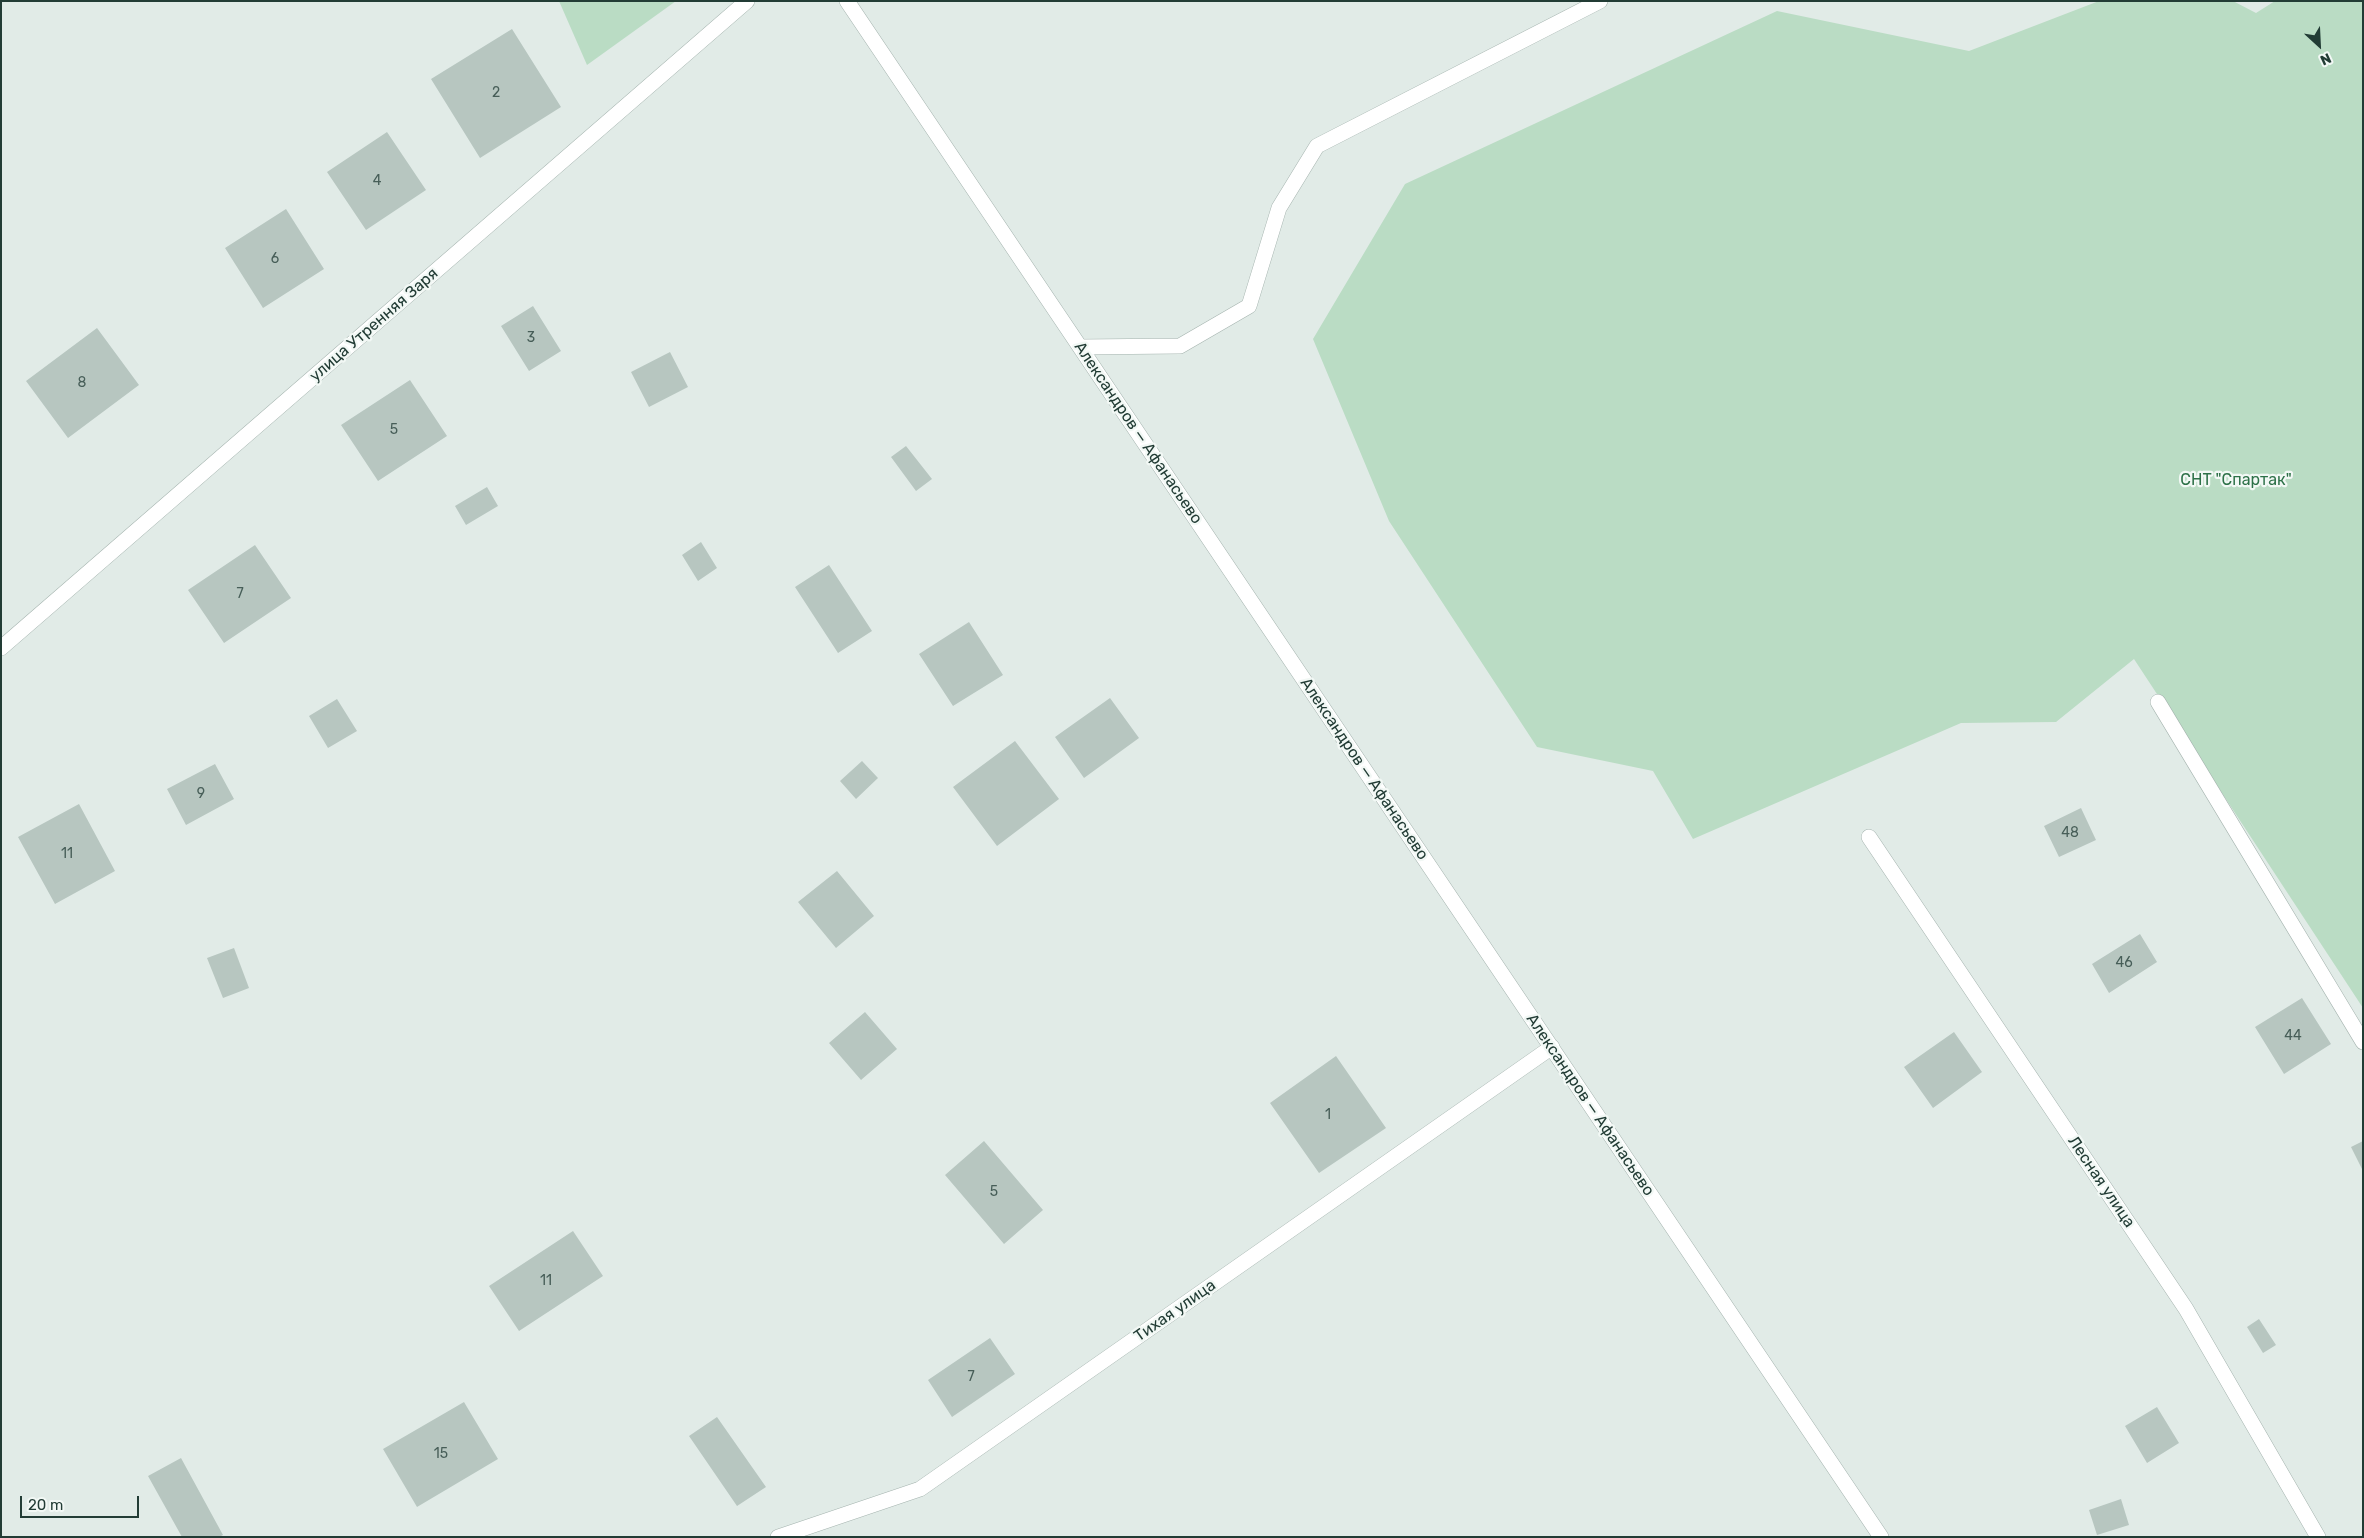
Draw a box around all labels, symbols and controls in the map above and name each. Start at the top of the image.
north arrow [2294,20,2344,70]
text: N [2317,49,2334,69]
house number: 2 [492,85,500,101]
house number: 4 [373,173,381,189]
house number: 6 [271,251,279,267]
street label: улица Утренняя Заря [306,264,442,386]
house number: 3 [527,330,535,346]
street label: Александров — Афанасьево [1070,338,1206,528]
house number: 8 [78,375,86,391]
house number: 5 [390,422,398,438]
park label: СНТ "Спартак" [2180,470,2292,490]
house number: 7 [236,586,244,602]
street label: Александров — Афанасьево [1296,674,1432,864]
house number: 9 [197,786,205,802]
house number: 48 [2061,825,2079,841]
house number: 11 [61,846,73,862]
house number: 46 [2115,955,2133,971]
street label: Александров — Афанасьево [1522,1010,1658,1200]
house number: 44 [2284,1028,2302,1044]
house number: 1 [1325,1107,1331,1123]
street label: Лесная улица [2063,1133,2139,1231]
house number: 5 [990,1184,998,1200]
house number: 11 [540,1273,552,1289]
street label: Тихая улица [1131,1276,1219,1346]
house number: 7 [967,1369,975,1385]
house number: 15 [434,1446,448,1462]
scale bar [22,1486,141,1518]
text: 20 m [28,1496,63,1514]

